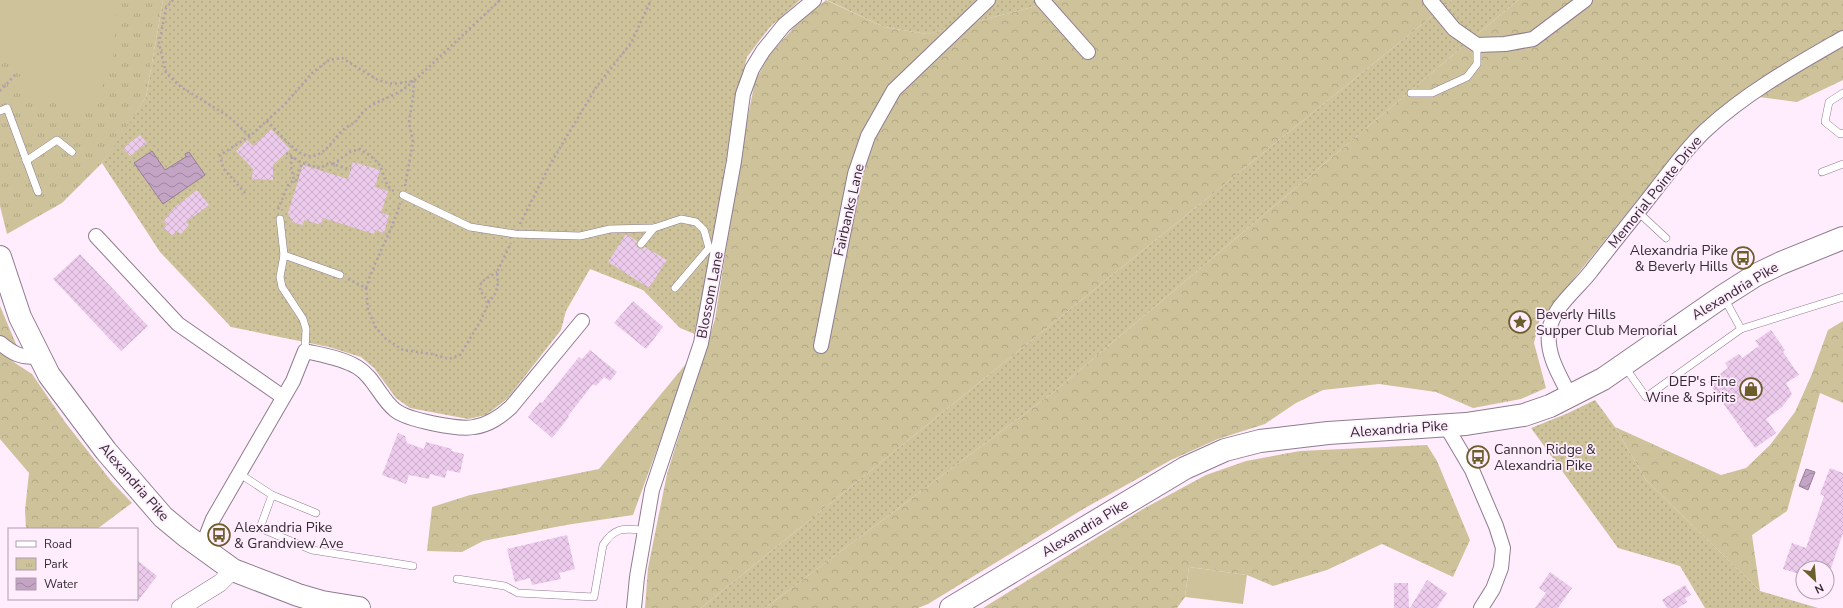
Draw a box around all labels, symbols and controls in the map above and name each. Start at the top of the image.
street label: Memorial Pointe Drive [1604,132,1706,252]
street label: Fairbanks Lane [829,162,869,258]
place label: Alexandria Pike & Beverly Hills [1630,241,1728,276]
bus stop icon: Alexandria Pike & Beverly Hills [1730,245,1756,271]
street label: Blossom Lane [692,250,728,340]
street label: Alexandria Pike [1688,258,1782,324]
place label: Beverly Hills Supper Club Memorial [1536,305,1678,340]
place icon: Beverly Hills Supper Club Memorial [1507,309,1533,335]
place label: DEP's Fine Wine & Spirits [1645,372,1736,407]
shop icon: DEP's Fine Wine & Spirits [1738,376,1764,402]
street label: Alexandria Pike [1349,416,1449,442]
street label: Alexandria Pike [95,439,173,525]
place label: Cannon Ridge & Alexandria Pike [1494,440,1596,475]
bus stop icon: Cannon Ridge & Alexandria Pike [1465,444,1491,470]
street label: Alexandria Pike [1038,495,1132,561]
place label: Alexandria Pike & Grandview Ave [234,518,344,553]
bus stop icon: Alexandria Pike & Grandview Ave [206,522,232,548]
legend [8,528,138,600]
text: Road [44,536,72,552]
text: Park [44,556,69,572]
north arrow [1795,560,1835,600]
text: Water [44,576,78,592]
text: N [1812,580,1826,597]

